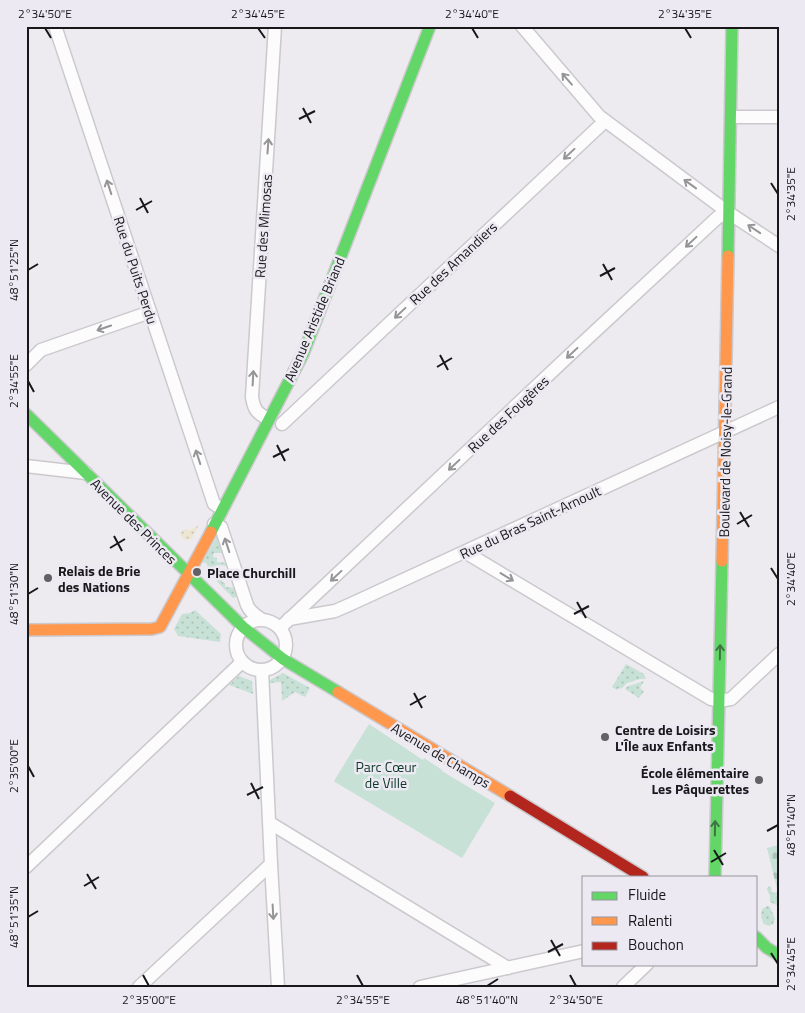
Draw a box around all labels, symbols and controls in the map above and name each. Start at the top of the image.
text: 2°34'50"E [18,4,72,23]
text: 2°34'45"E [231,4,285,23]
text: 2°34'40"E [445,4,499,23]
text: 2°34'35"E [658,4,712,23]
one-way arrow [561,72,573,85]
one-way arrow [263,138,272,154]
one-way arrow [563,148,576,160]
text: 2°34'35"E [781,167,800,221]
street label: Rue des Mimosas [249,173,277,279]
one-way arrow [684,178,697,189]
one-way arrow [103,179,113,195]
street label: Rue du Puits Perdu [109,213,163,327]
street label: Rue des Amandiers [404,217,502,309]
one-way arrow [747,224,761,234]
one-way arrow [685,237,698,248]
text: 48°51'25"N [4,239,23,301]
street label: Avenue Aristide Briand [278,253,350,385]
one-way arrow [394,307,406,319]
one-way arrow [96,324,112,334]
one-way arrow [566,347,579,359]
text: 2°34'55"E [4,354,23,408]
street label: Boulevard de Noisy-le-Grand [713,366,737,538]
one-way arrow [249,370,258,386]
street label: Rue des Fougères [463,371,553,457]
one-way arrow [193,450,203,466]
one-way arrow [448,459,460,471]
street label: Avenue des Princes [86,473,182,569]
street label: Rue du Bras Saint-Arnoult [456,480,604,564]
one-way arrow [221,537,231,553]
text: 2°34'40"E [781,552,800,606]
place label: Relais de Brie des Nations [58,560,140,597]
place label: Place Churchill [207,562,296,583]
text: 48°51'30"N [4,563,23,625]
marker: Place Churchill [191,566,203,578]
one-way arrow [329,570,342,582]
marker: Relais de Brie des Nations [42,572,54,584]
one-way arrow [499,573,513,583]
one-way arrow [715,644,725,660]
street label: Avenue de Champs [388,717,494,793]
place label: Centre de Loisirs L'Île aux Enfants [615,719,716,756]
marker: Centre de Loisirs L'Île aux Enfants [599,731,611,743]
text: 2°35'00"E [4,739,23,793]
park label: Parc Cœur de Ville [356,756,417,793]
place label: École élémentaire Les Pâquerettes [641,762,749,799]
marker: École élémentaire Les Pâquerettes [753,774,765,786]
text: 48°51'40"N [781,794,800,856]
one-way arrow [710,820,720,836]
legend [582,876,758,966]
text: Fluide [628,883,666,906]
text: 48°51'35"N [4,886,23,948]
one-way arrow [269,904,278,920]
text: Ralenti [628,909,672,932]
text: Bouchon [628,933,684,956]
text: 2°34'45"E [781,937,800,991]
text: 2°35'00"E [122,990,176,1009]
text: 2°34'55"E [336,990,390,1009]
text: 48°51'40"N [456,990,518,1009]
text: 2°34'50"E [549,990,603,1009]

